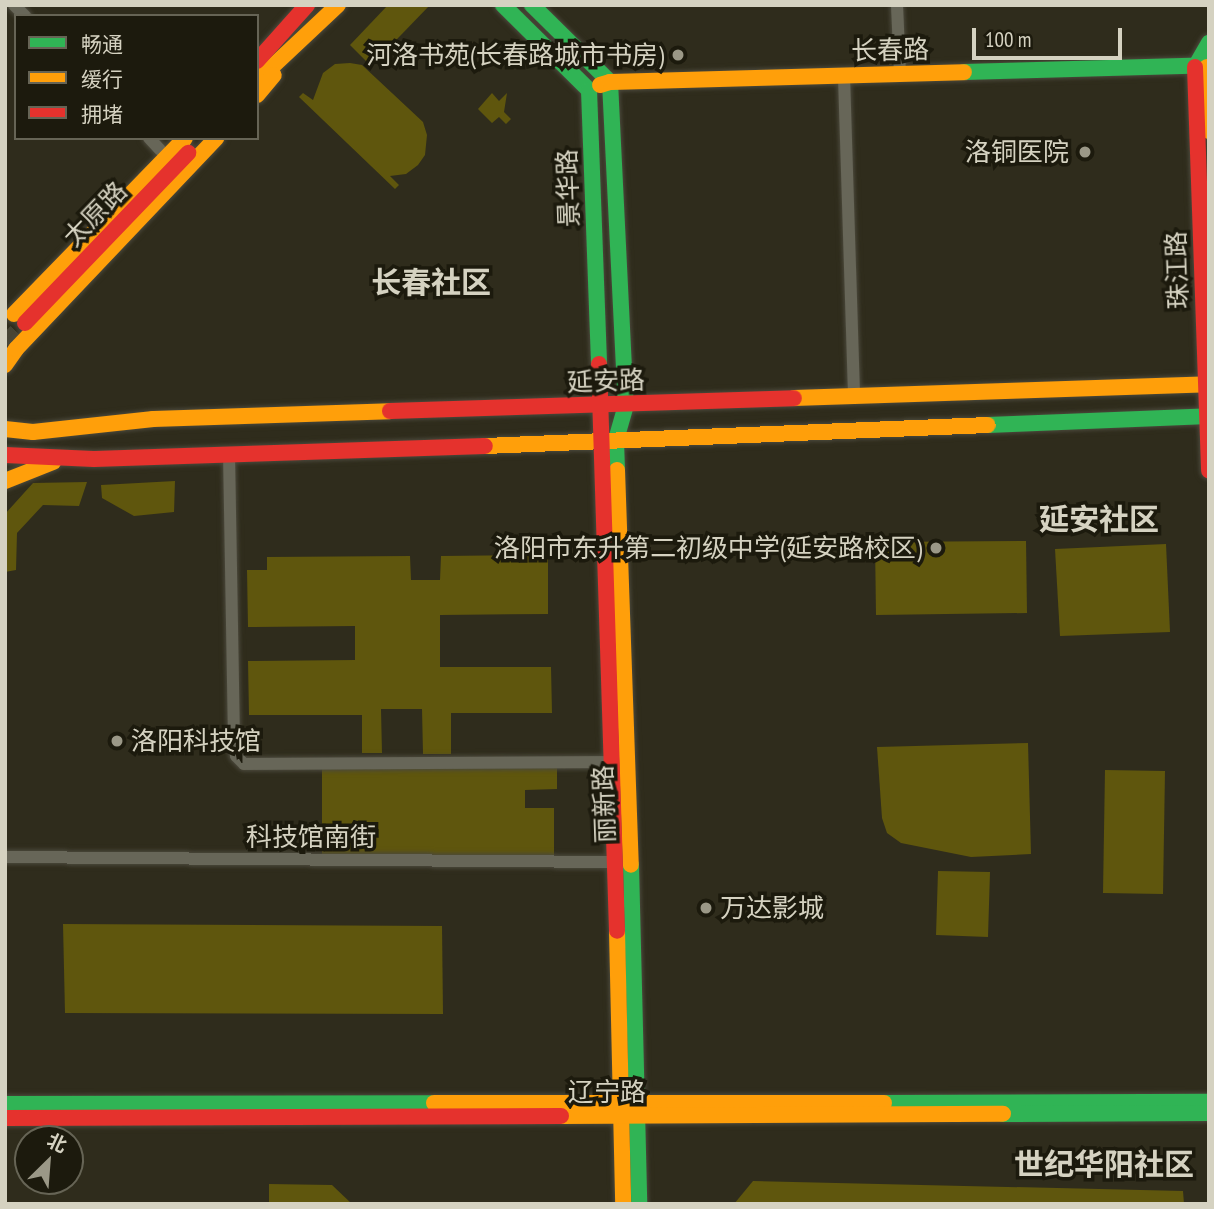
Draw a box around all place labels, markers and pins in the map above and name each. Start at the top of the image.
place label: 河洛书苑(长春路城市书房) [366,39,664,71]
marker: 河洛书苑(长春路城市书房) [670,47,686,63]
place label: 洛铜医院 [965,136,1069,168]
marker: 洛铜医院 [1075,142,1095,162]
place label: 洛阳市东升第二初级中学(延安路校区) [494,532,922,564]
marker: 洛阳市东升第二初级中学(延安路校区) [928,540,944,556]
place label: 洛阳科技馆 [131,725,261,757]
marker: 洛阳科技馆 [109,733,125,749]
place label: 万达影城 [720,892,824,924]
marker: 万达影城 [698,900,714,916]

